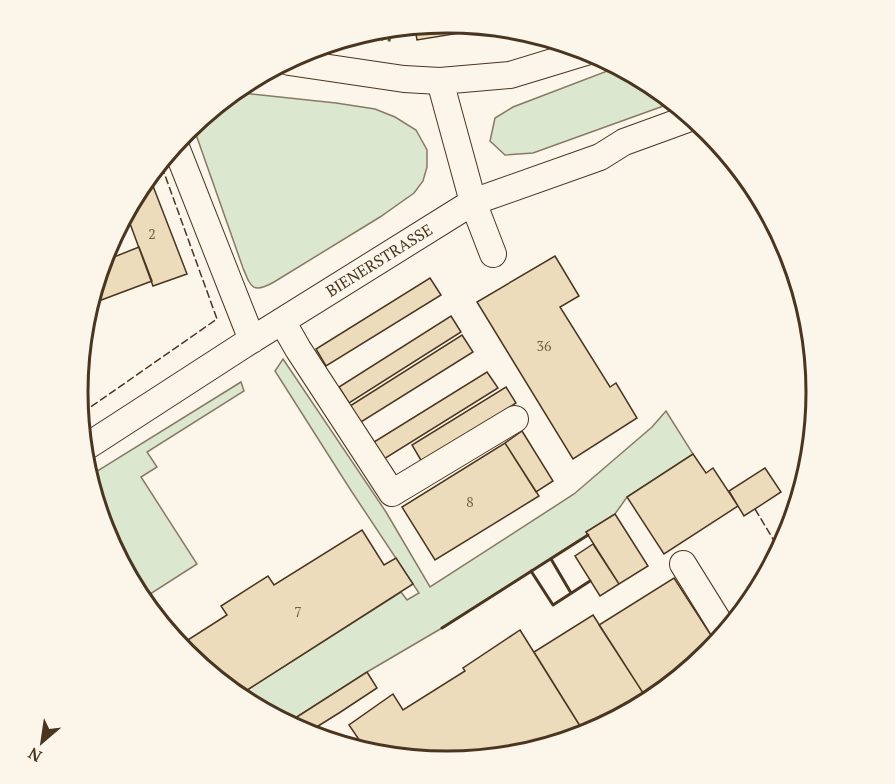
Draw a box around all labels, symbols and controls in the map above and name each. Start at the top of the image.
street label: BIENERSTRASSE [321,218,437,302]
house number: 2 [148,224,156,243]
house number: 36 [537,336,552,355]
house number: 8 [466,492,474,511]
house number: 7 [294,602,302,621]
north arrow [12,712,72,772]
text: N [24,743,45,768]

